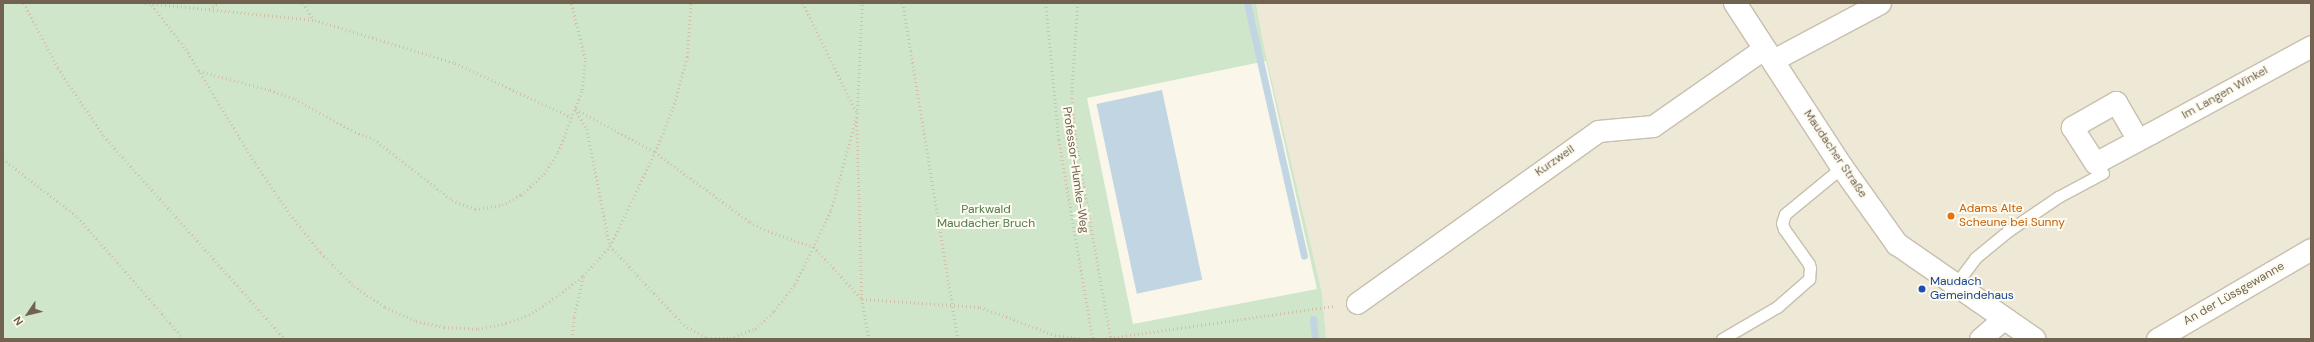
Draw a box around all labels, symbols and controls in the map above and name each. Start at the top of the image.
street label: Im Langen Winkel [2179,63,2271,123]
street label: Professor-Humke-Weg [1059,106,1091,234]
street label: Maudacher Straße [1800,107,1870,201]
street label: Kurzweil [1532,142,1578,180]
place label: Adams Alte Scheune bei Sunny [1959,202,2065,230]
park label: Parkwald Maudacher Bruch [937,203,1035,231]
marker: Adams Alte Scheune bei Sunny [1946,211,1956,221]
street label: An der Lüssgewanne [2181,259,2287,329]
place label: Maudach Gemeindehaus [1930,275,2014,303]
marker: Maudach Gemeindehaus [1917,284,1927,294]
north arrow [8,294,48,334]
text: N [10,314,26,328]

